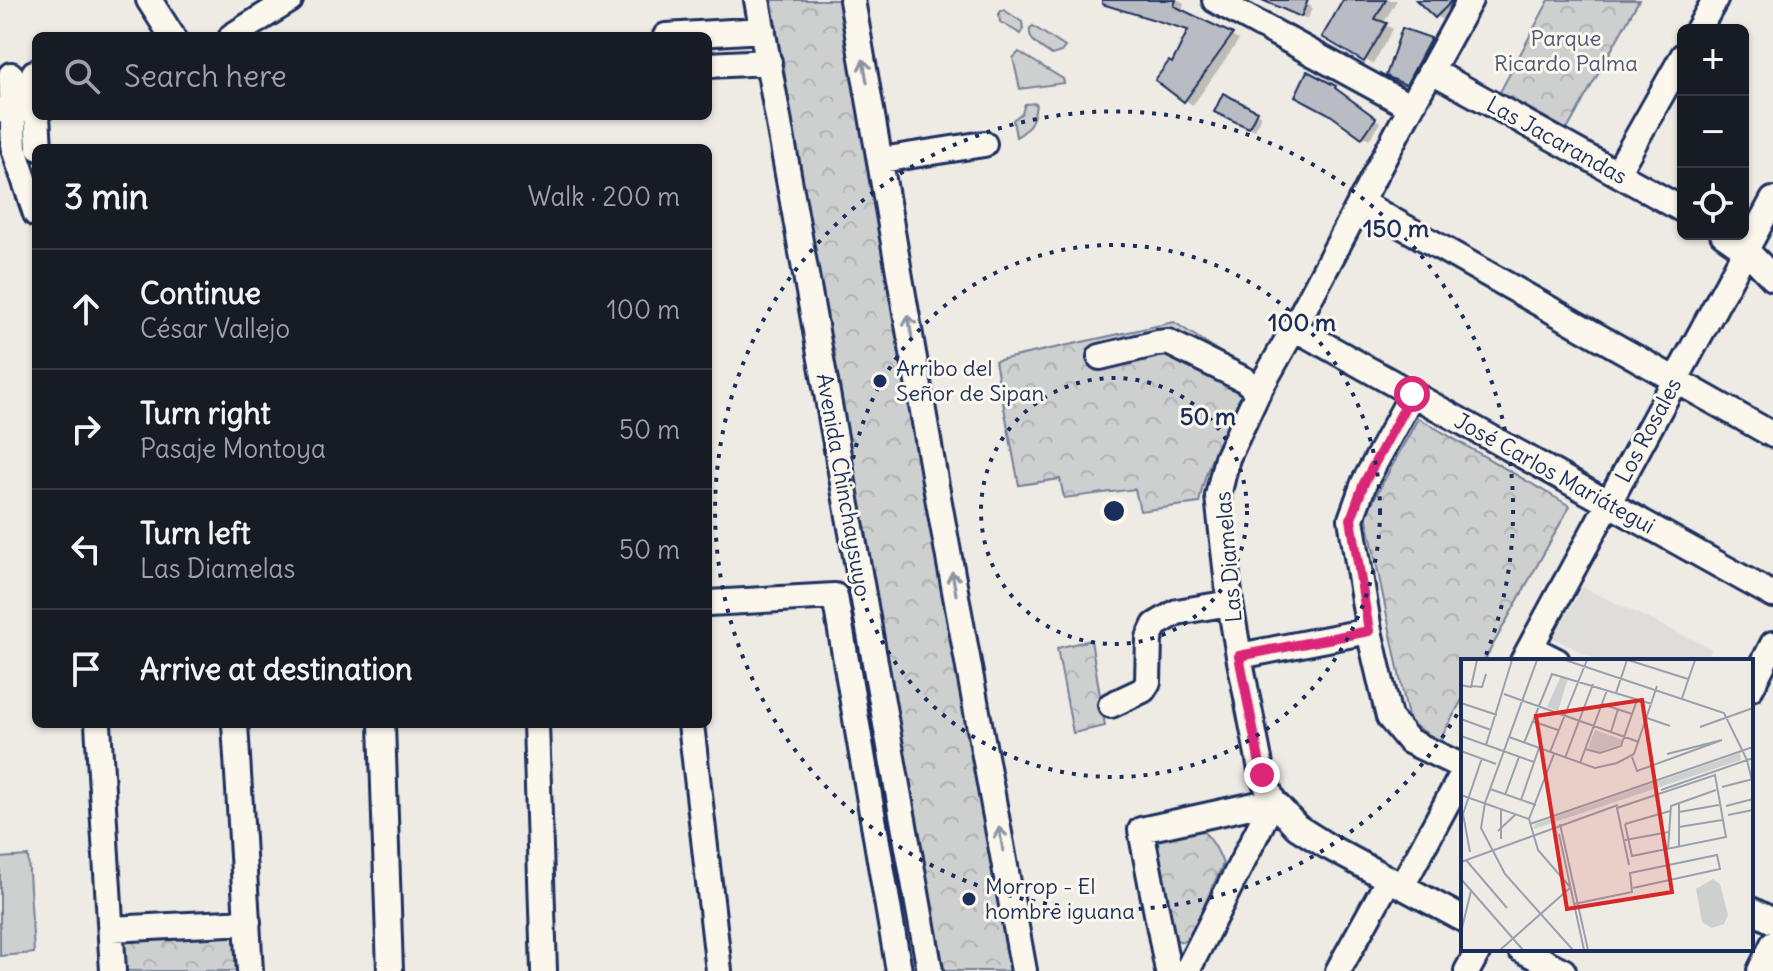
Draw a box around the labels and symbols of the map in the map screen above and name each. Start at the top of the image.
park label: Parque Ricardo Palma [1494,24,1638,77]
one-way arrow [856,59,871,84]
street label: Las Jacarandas [1482,90,1632,190]
text: 150 m [1363,213,1429,243]
text: 100 m [1268,307,1336,337]
one-way arrow [901,315,916,340]
place label: Arribo del Señor de Sipan [896,354,1044,407]
street label: Avenida Chinchaysuyo [811,371,877,599]
marker: Arribo del Señor de Sipan [871,372,889,390]
street label: Los Rosales [1609,373,1687,487]
route start [1394,376,1430,412]
text: 50 m [1180,401,1236,431]
street label: José Carlos Mariátegui [1450,406,1660,540]
street label: Las Diamelas [1208,490,1248,624]
centre of rings [1100,497,1128,525]
one-way arrow [946,571,961,597]
inset map [1461,659,1753,951]
route end [1244,757,1280,793]
one-way arrow [992,827,1007,852]
place label: Morrop - El hombre iguana [985,872,1135,925]
marker: Morrop - El hombre iguana [960,890,978,908]

